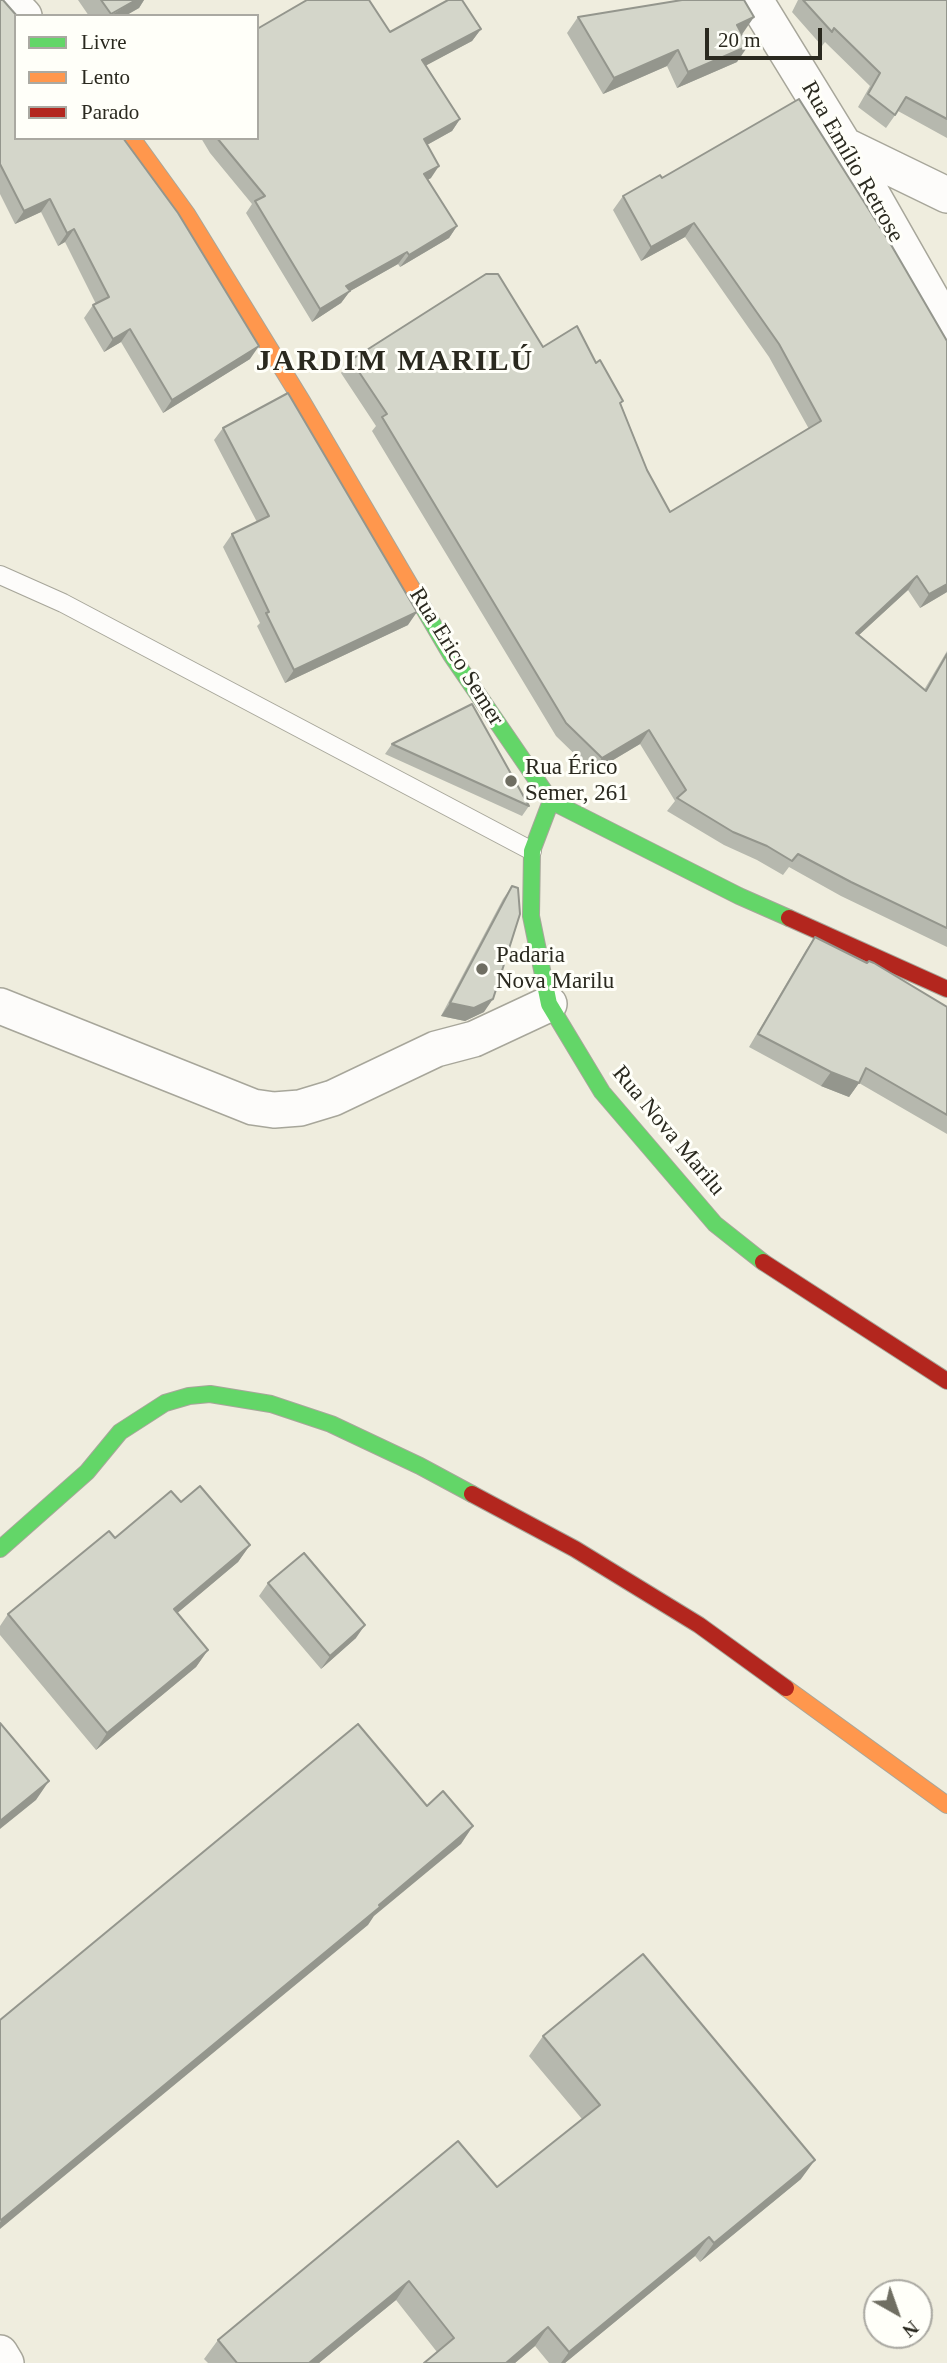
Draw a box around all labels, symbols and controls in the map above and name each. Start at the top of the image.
legend [14,14,259,140]
scale bar [709,14,826,58]
text: 20 m [718,28,761,52]
text: Livre [81,30,126,54]
text: Lento [81,65,130,89]
street label: Rua Emílio Retrose [795,77,909,247]
text: Parado [81,100,139,124]
district label: JARDIM MARILÚ [257,344,533,380]
street label: Rua Erico Semer [403,583,509,731]
place label: Rua Érico Semer, 261 [525,754,629,808]
marker: Rua Érico Semer, 261 [503,773,519,789]
place label: Padaria Nova Marilu [496,942,614,996]
marker: Padaria Nova Marilu [474,961,490,977]
street label: Rua Nova Marilu [606,1060,730,1202]
north arrow [863,2279,933,2349]
text: N [899,2316,923,2341]

